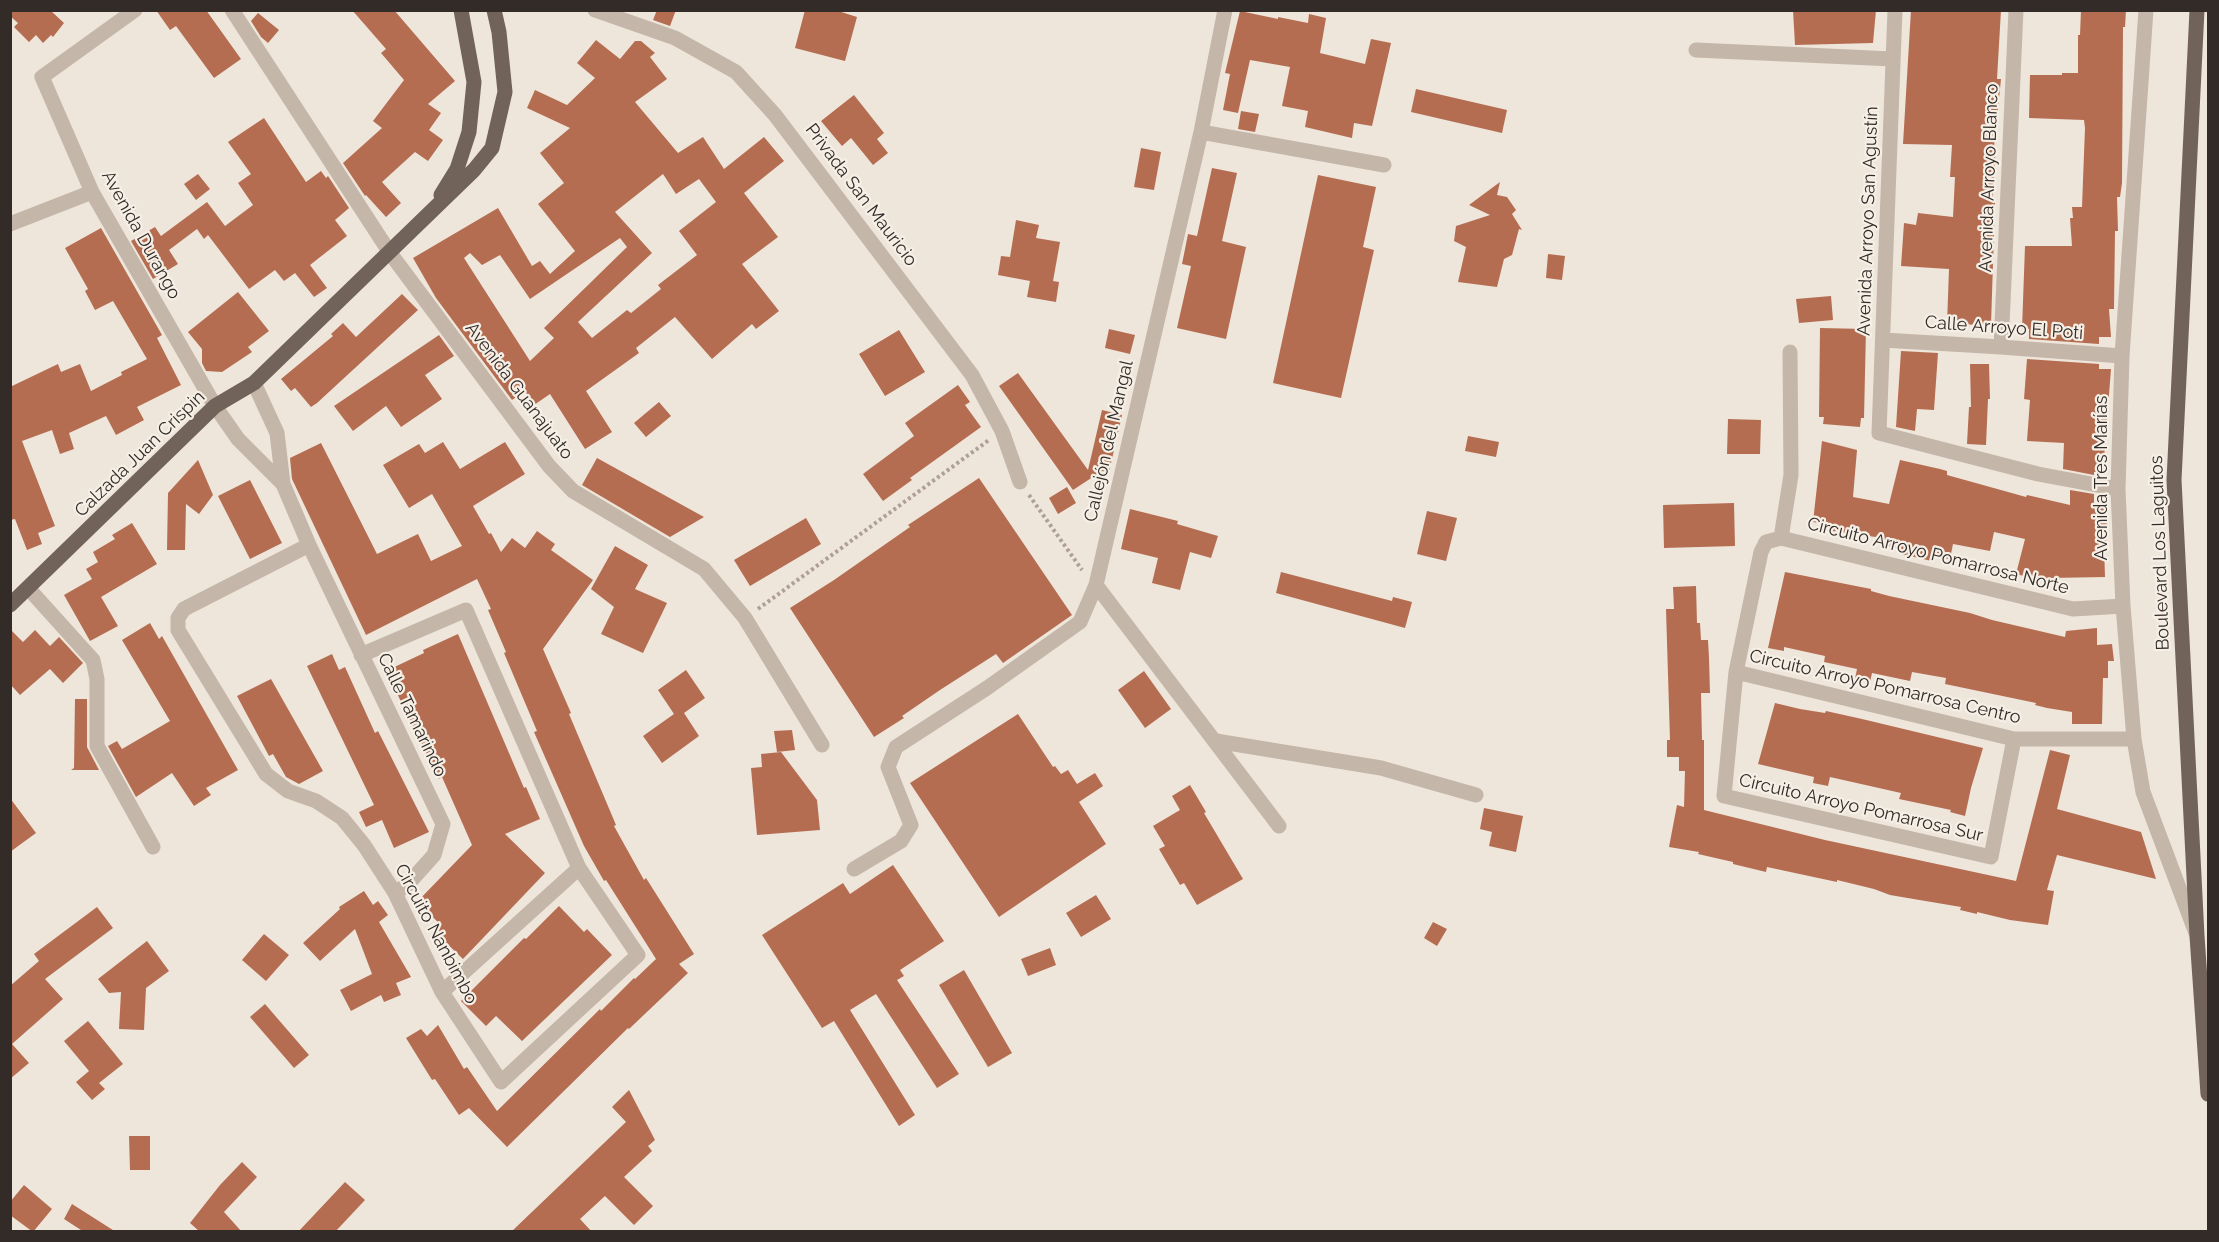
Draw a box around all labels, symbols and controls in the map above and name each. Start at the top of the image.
street label: Avenida Arroyo Blanco [1975,83,2003,273]
street label: Avenida Arroyo San Agustín [1853,106,1883,336]
street label: Privada San Mauricio [800,119,922,271]
street label: Avenida Durango [97,167,185,303]
street label: Calle Arroyo El Poti [1924,312,2084,344]
street label: Avenida Guanajuato [460,318,578,464]
street label: Callejón del Mangal [1080,358,1138,524]
street label: Calzada Juan Crispin [71,386,209,522]
street label: Avenida Tres Marías [2091,396,2113,560]
street label: Boulevard Los Laguitos [2146,455,2174,651]
street label: Circuito Arroyo Pomarrosa Norte [1805,513,2071,599]
street label: Circuito Arroyo Pomarrosa Centro [1747,645,2023,729]
street label: Calle Tamarindo [373,650,451,780]
street label: Circuito Arroyo Pomarrosa Sur [1737,769,1985,847]
street label: Circuito Nanbimbo [390,860,482,1008]

